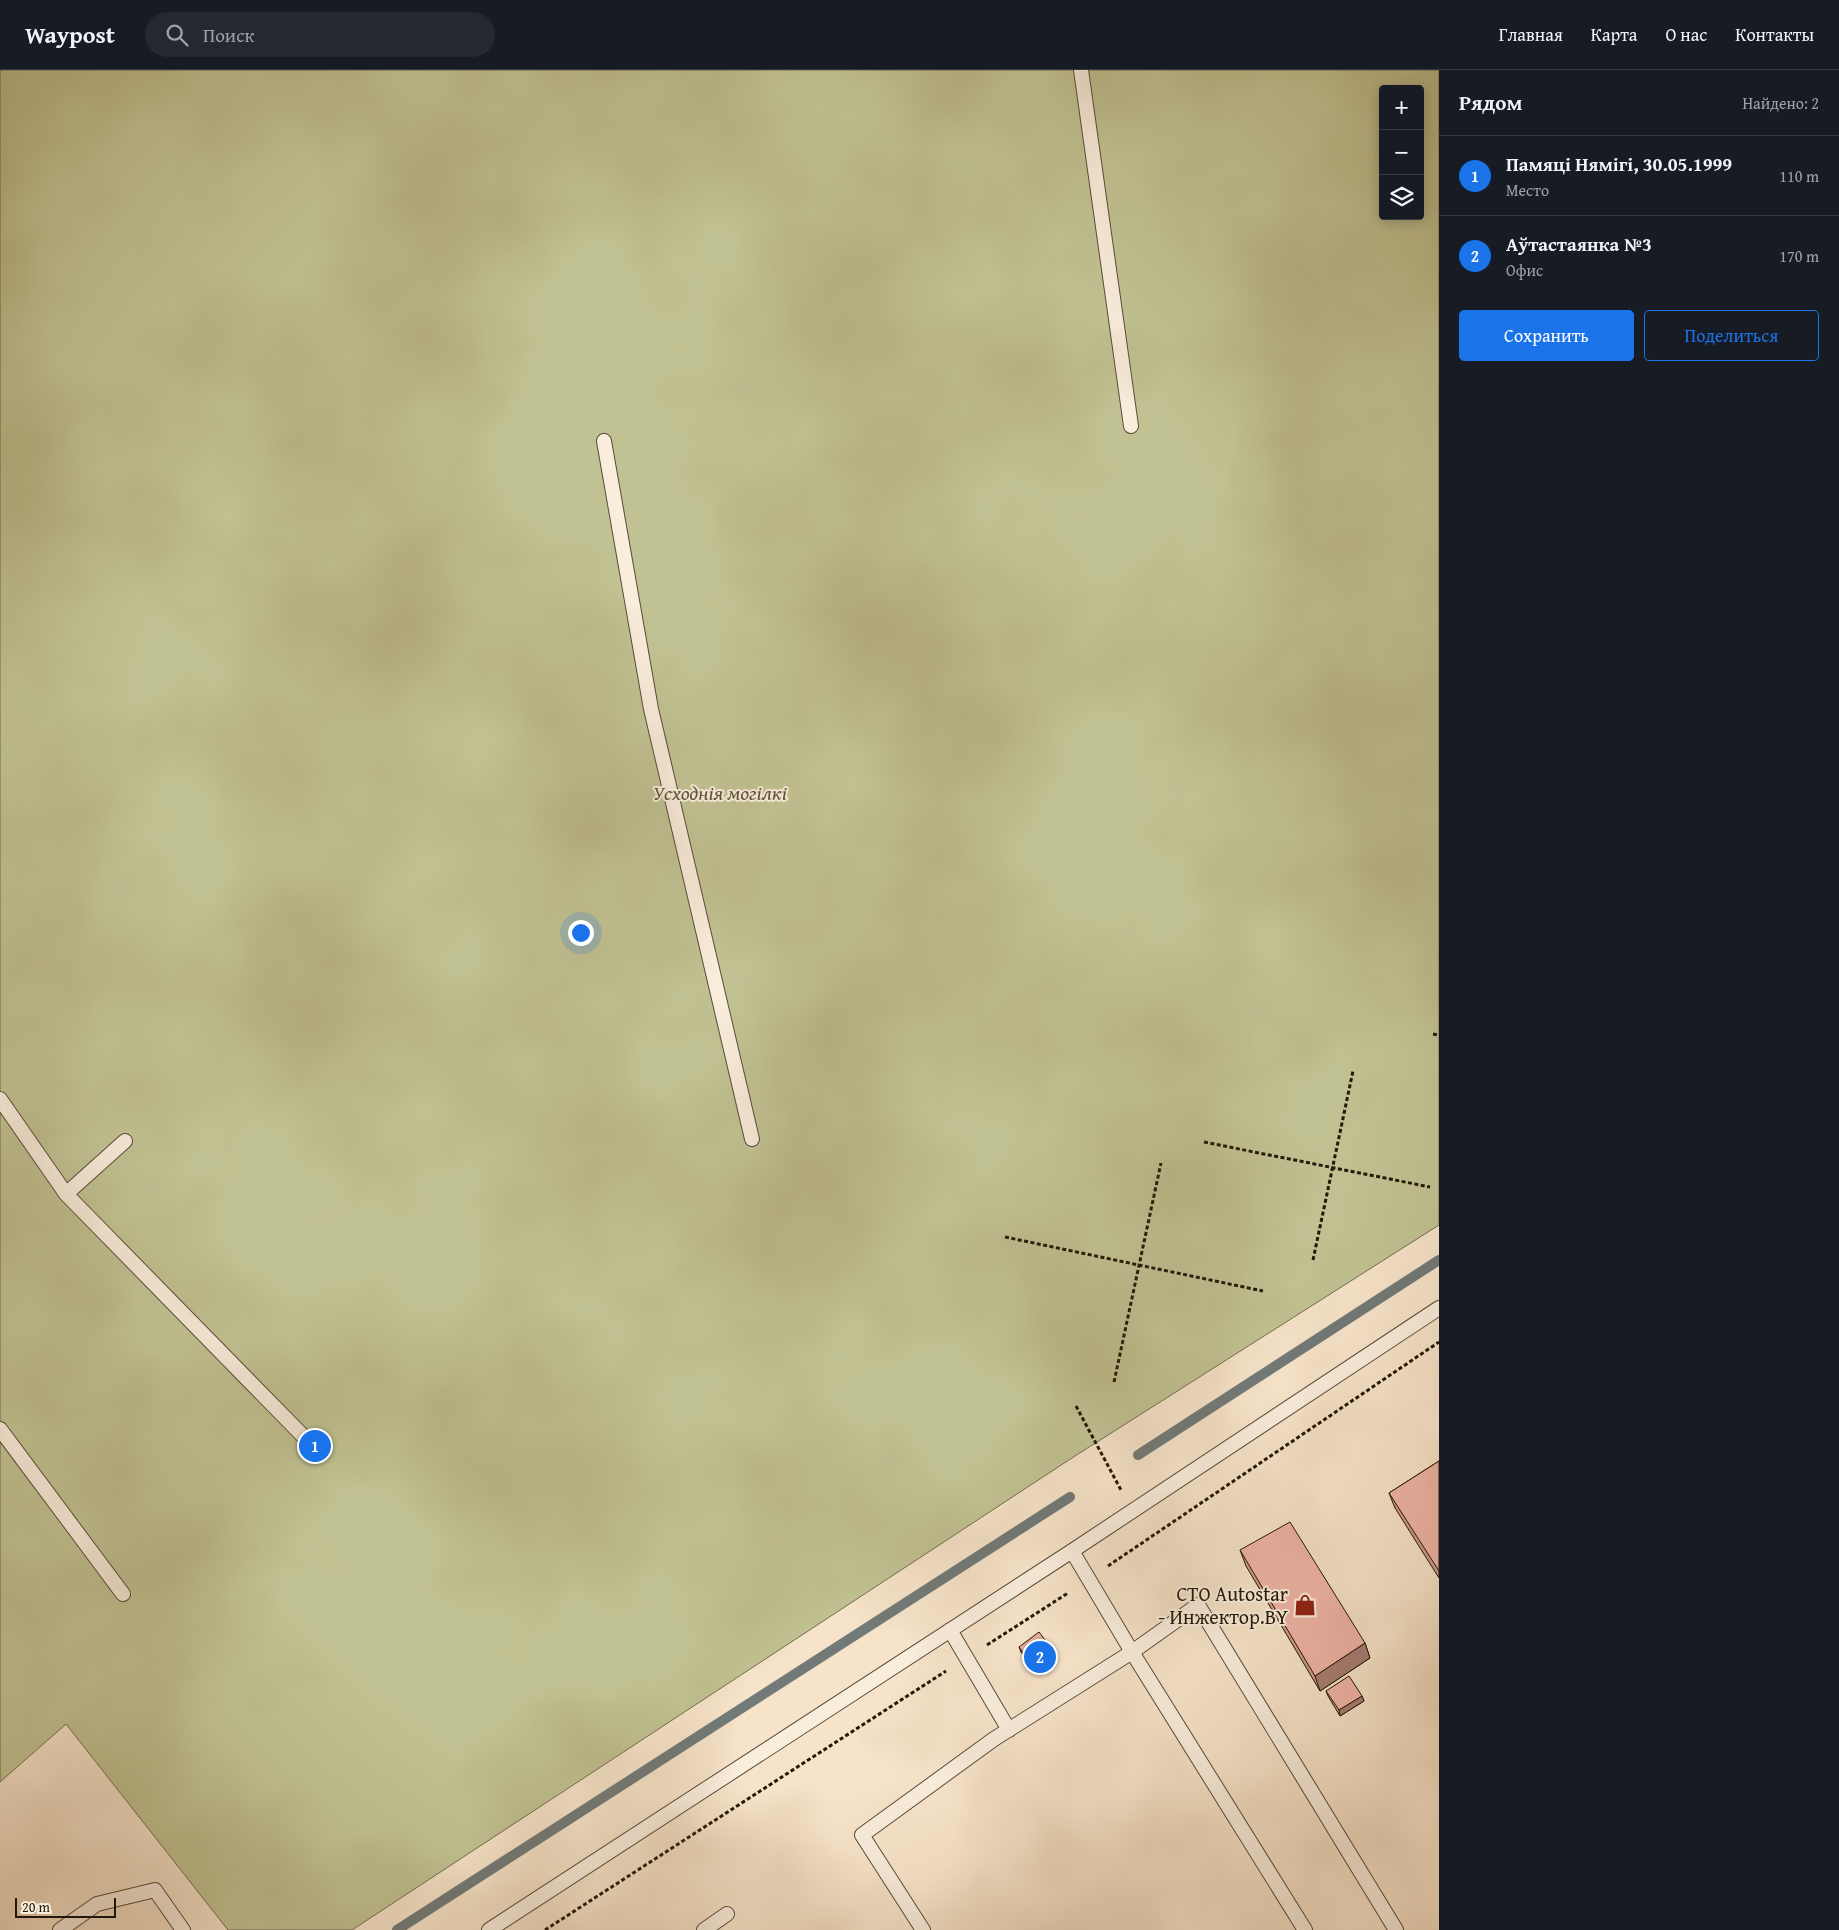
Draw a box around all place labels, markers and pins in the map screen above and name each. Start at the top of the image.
pin: 1 [299,1427,331,1465]
place label: СТО Autostar - Инжектор.BY [1158,1579,1288,1631]
shop icon: СТО Autostar - Инжектор.BY [1292,1592,1318,1618]
pin: 2 [1024,1638,1056,1676]

